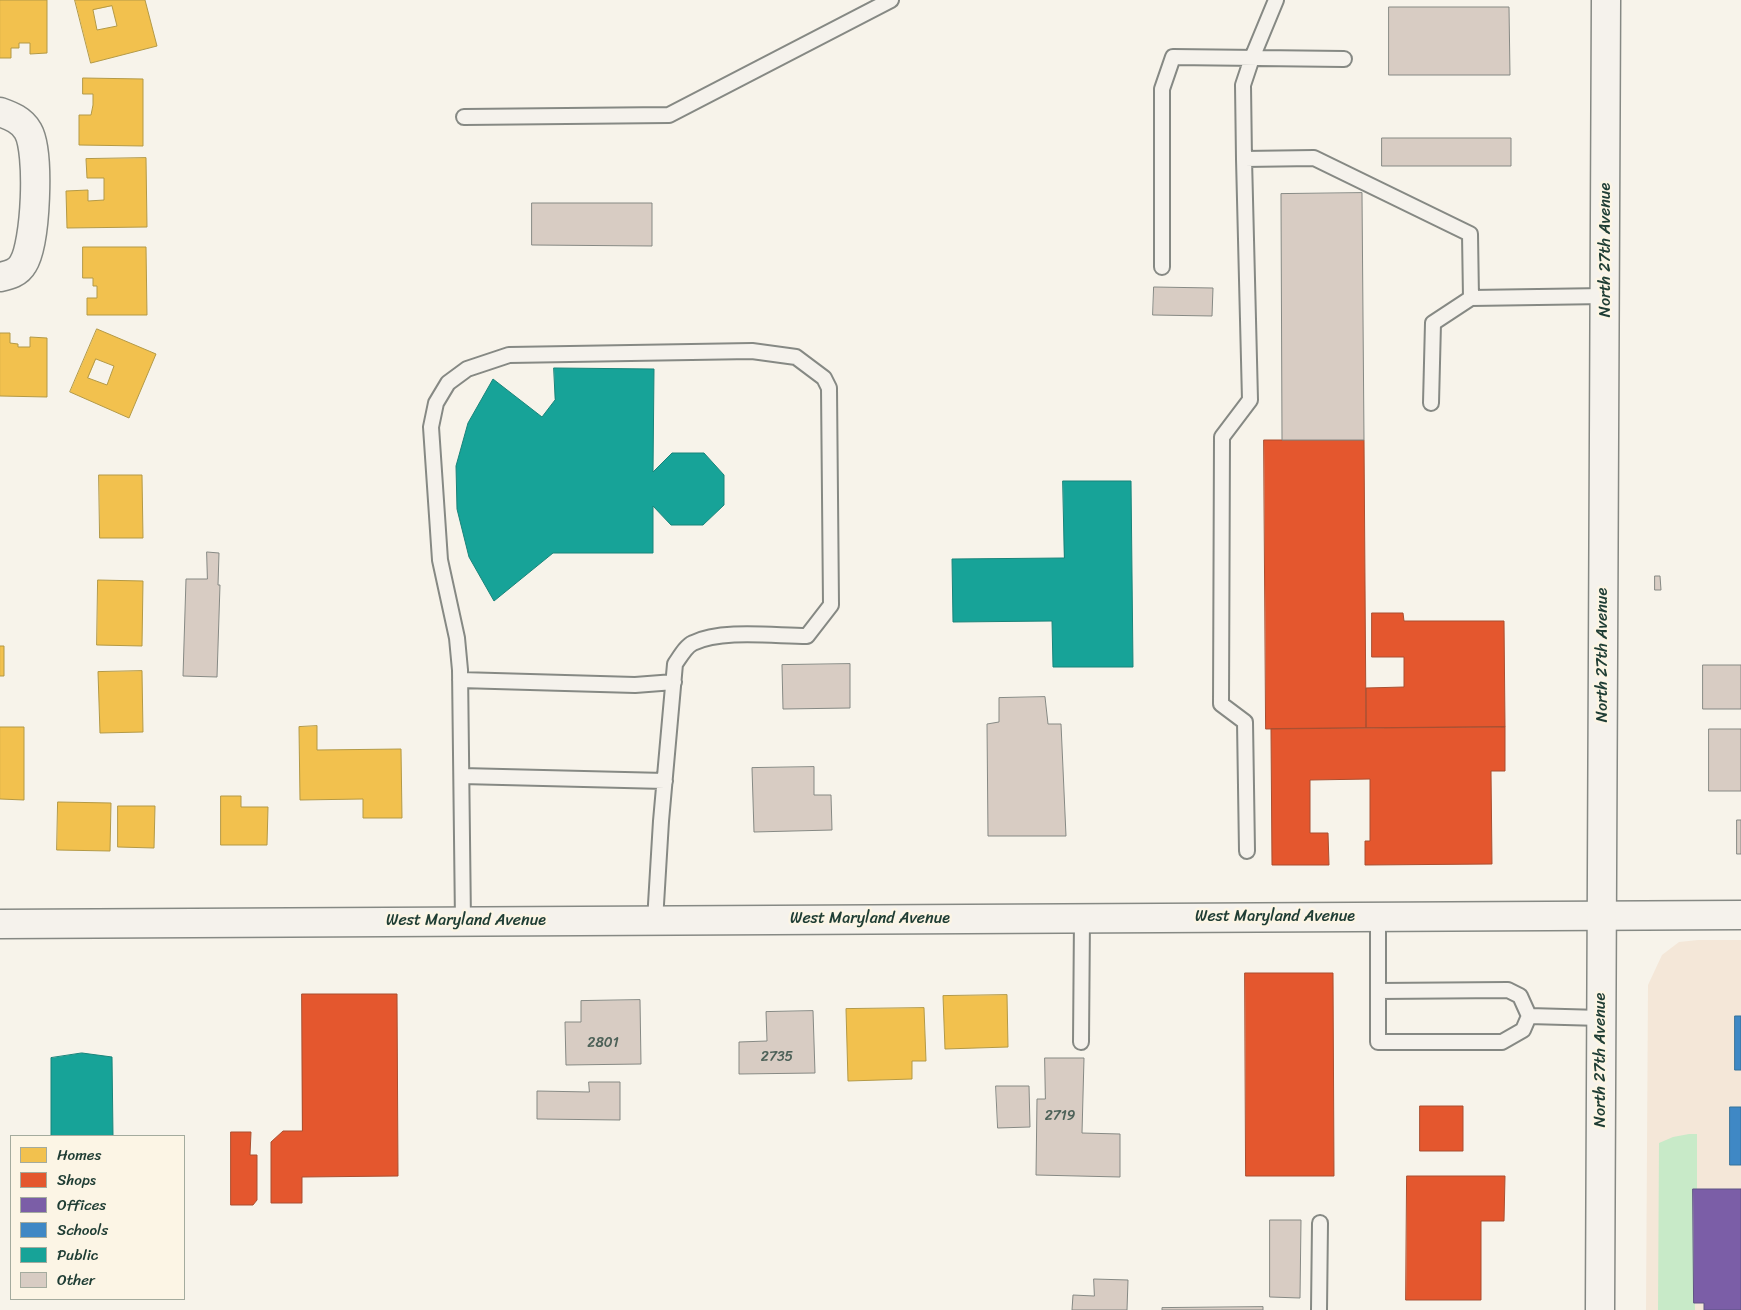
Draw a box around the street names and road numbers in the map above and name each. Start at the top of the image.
street label: North 27th Avenue [1596,183,1616,317]
street label: North 27th Avenue [1593,588,1613,722]
street label: West Maryland Avenue [1195,907,1355,927]
street label: West Maryland Avenue [790,909,950,929]
street label: West Maryland Avenue [386,911,546,931]
street label: North 27th Avenue [1591,993,1611,1127]

